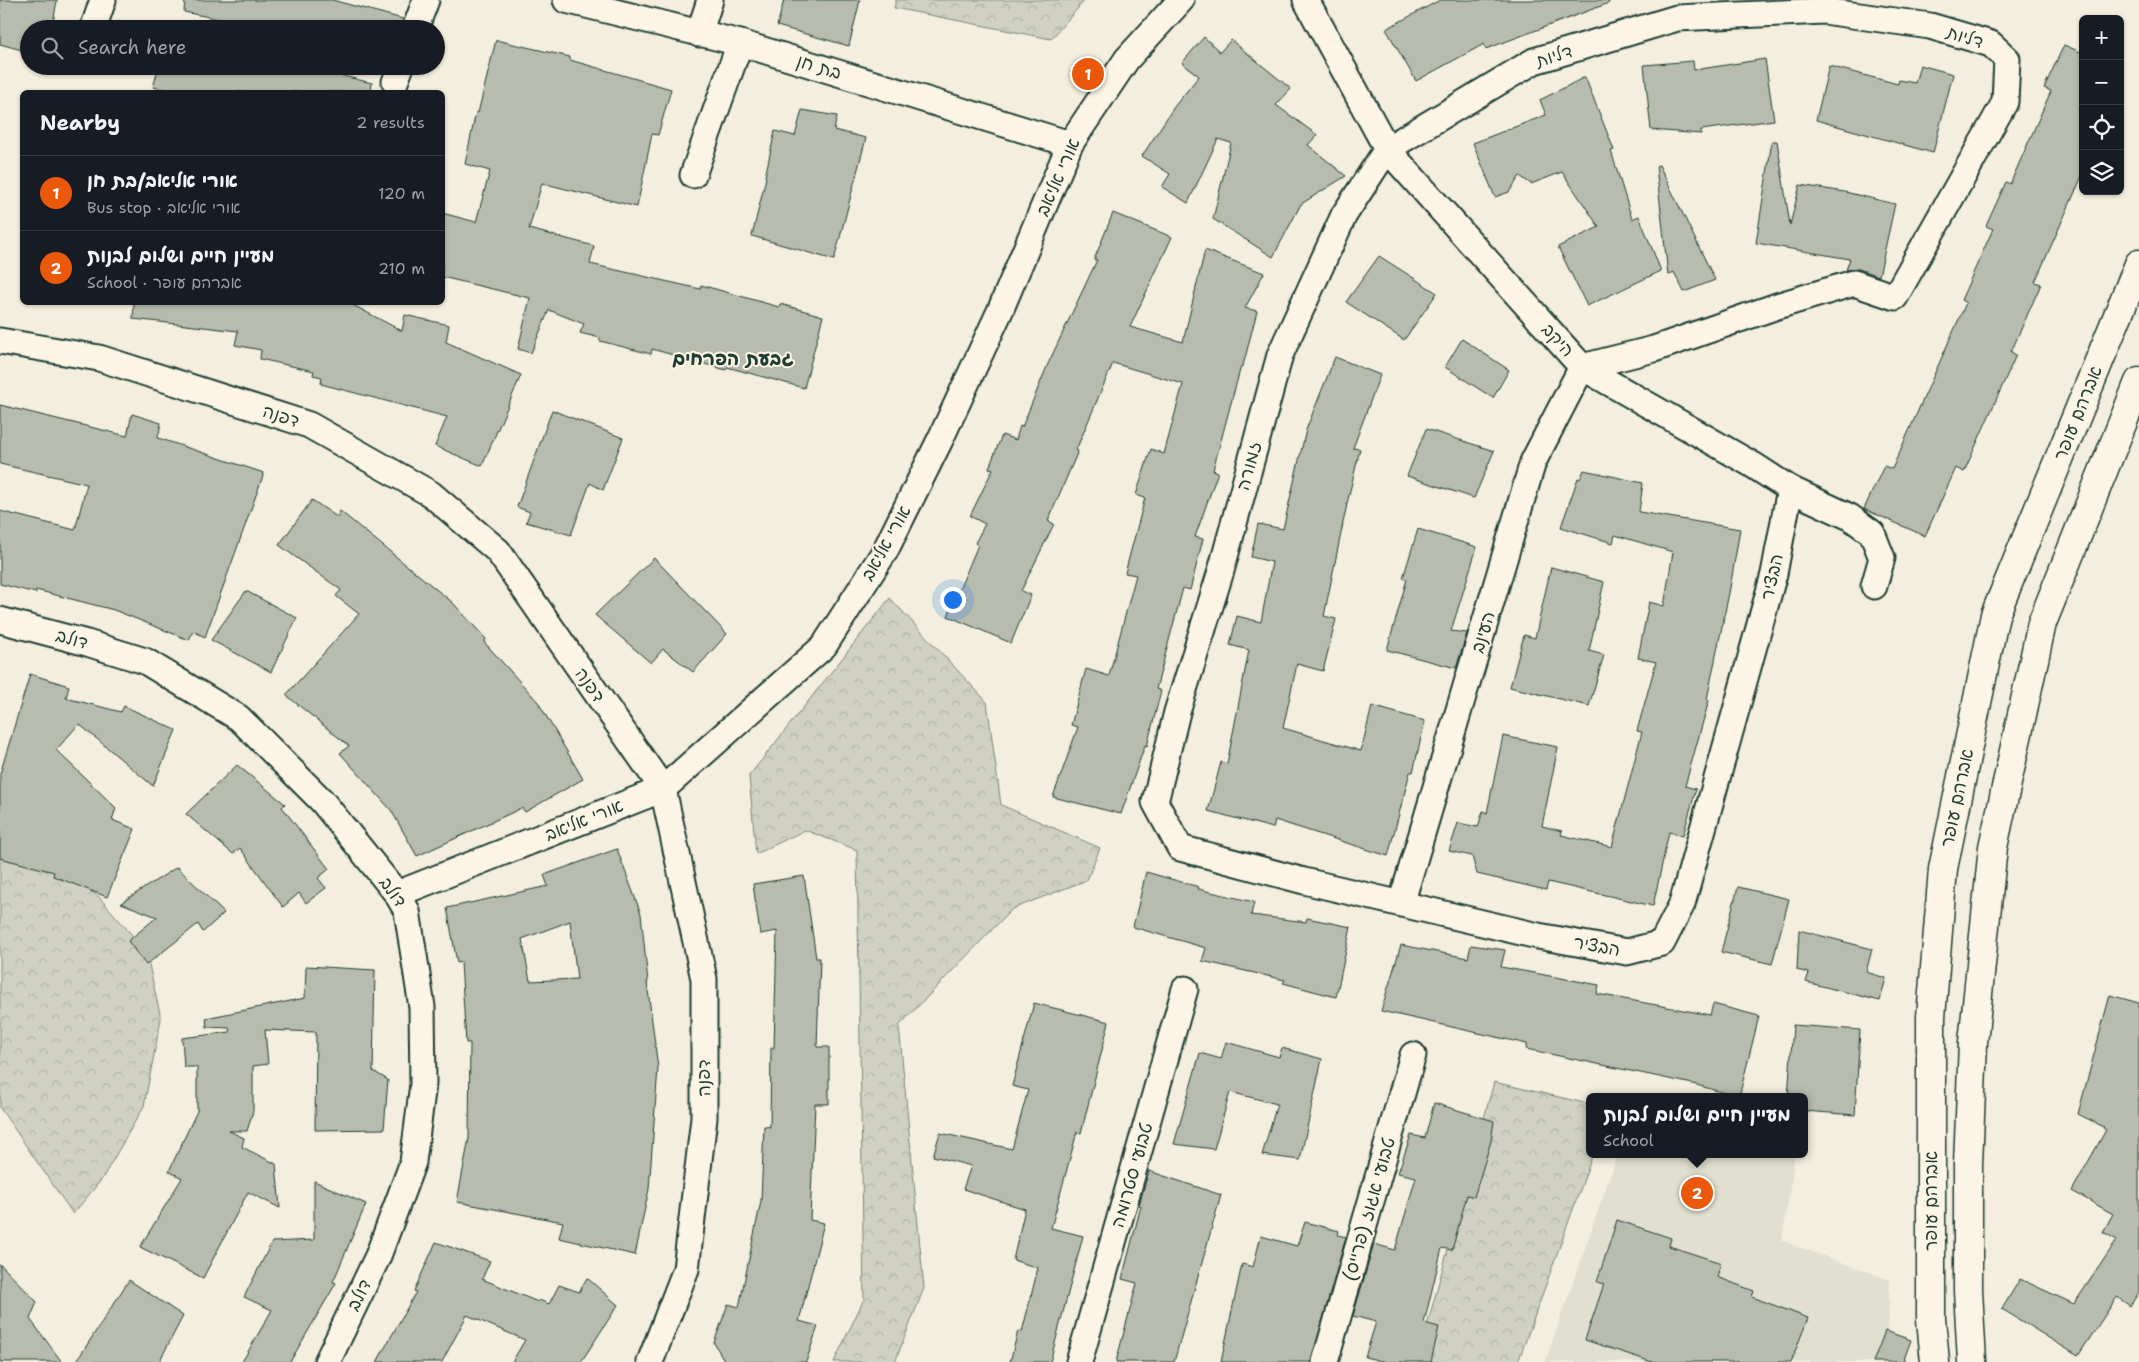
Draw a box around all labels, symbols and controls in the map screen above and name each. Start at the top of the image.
map controls [2079,15,2124,195]
button: + [2079,15,2124,60]
search box [20,20,445,75]
street label: דליות [1943,20,1986,54]
icon: search [38,34,66,62]
text: Search here [78,35,187,60]
street label: דליות [1532,39,1575,73]
street label: בת חן [794,49,844,85]
pin: 1 [1072,55,1104,93]
button: − [2079,60,2124,105]
button: locate [2079,105,2124,150]
text: Nearby [40,109,120,137]
text: 2 results [356,112,425,133]
street label: אורי אליאב [1030,134,1086,220]
button: layers [2079,150,2124,195]
text: אורי אליאב/בת חן [87,168,238,193]
text: 1 [52,183,60,204]
text: 120 m [378,183,425,204]
text: Bus stop · אורי אליאב [87,197,241,218]
text: מעיין חיים ושלום לבנות [87,243,274,268]
text: 2 [50,258,62,279]
text: 210 m [378,258,425,279]
text: School · אברהם עופר [87,272,242,293]
street label: היקב [1536,318,1580,362]
district label: גבעת הפרחים [672,346,794,371]
street label: אברהם עופר [2048,362,2108,464]
street label: דפנה [259,399,303,433]
street label: זמורה [1231,439,1267,493]
street label: אורי אליאב [855,501,917,585]
street label: הבציר [1755,551,1789,603]
your location [940,587,966,613]
street label: העינב [1465,608,1501,656]
street label: דולב [53,623,91,655]
street label: דפנה [569,663,611,707]
street label: אברהם עופר [1935,746,1979,850]
street label: אורי אליאב [541,793,627,847]
street label: דולב [374,872,412,912]
street label: הבציר [1572,930,1622,962]
street label: דפנה [692,1059,716,1097]
popup [1586,1093,1808,1158]
text: מעיין חיים ושלום לבנות [1603,1102,1791,1127]
street label: טבועי סטרומה [1105,1119,1159,1231]
text: School [1603,1130,1654,1151]
street label: טבועי אגוז (פרייס) [1337,1134,1401,1284]
street label: אברהם עופר [1919,1151,1943,1251]
pin: 2 [1681,1174,1713,1212]
street label: דולב [341,1275,377,1315]

